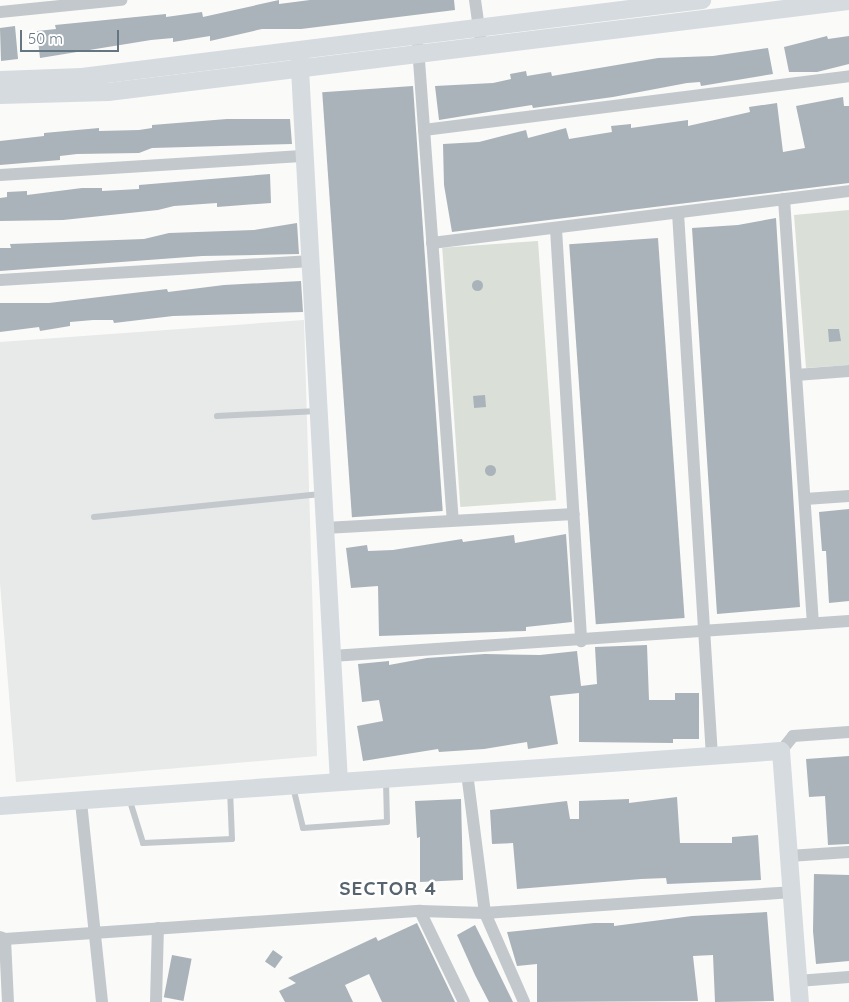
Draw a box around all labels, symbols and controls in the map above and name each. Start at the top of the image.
scale bar [22,20,121,52]
text: 50 m [28,29,63,48]
district label: SECTOR 4 [338,878,438,900]

